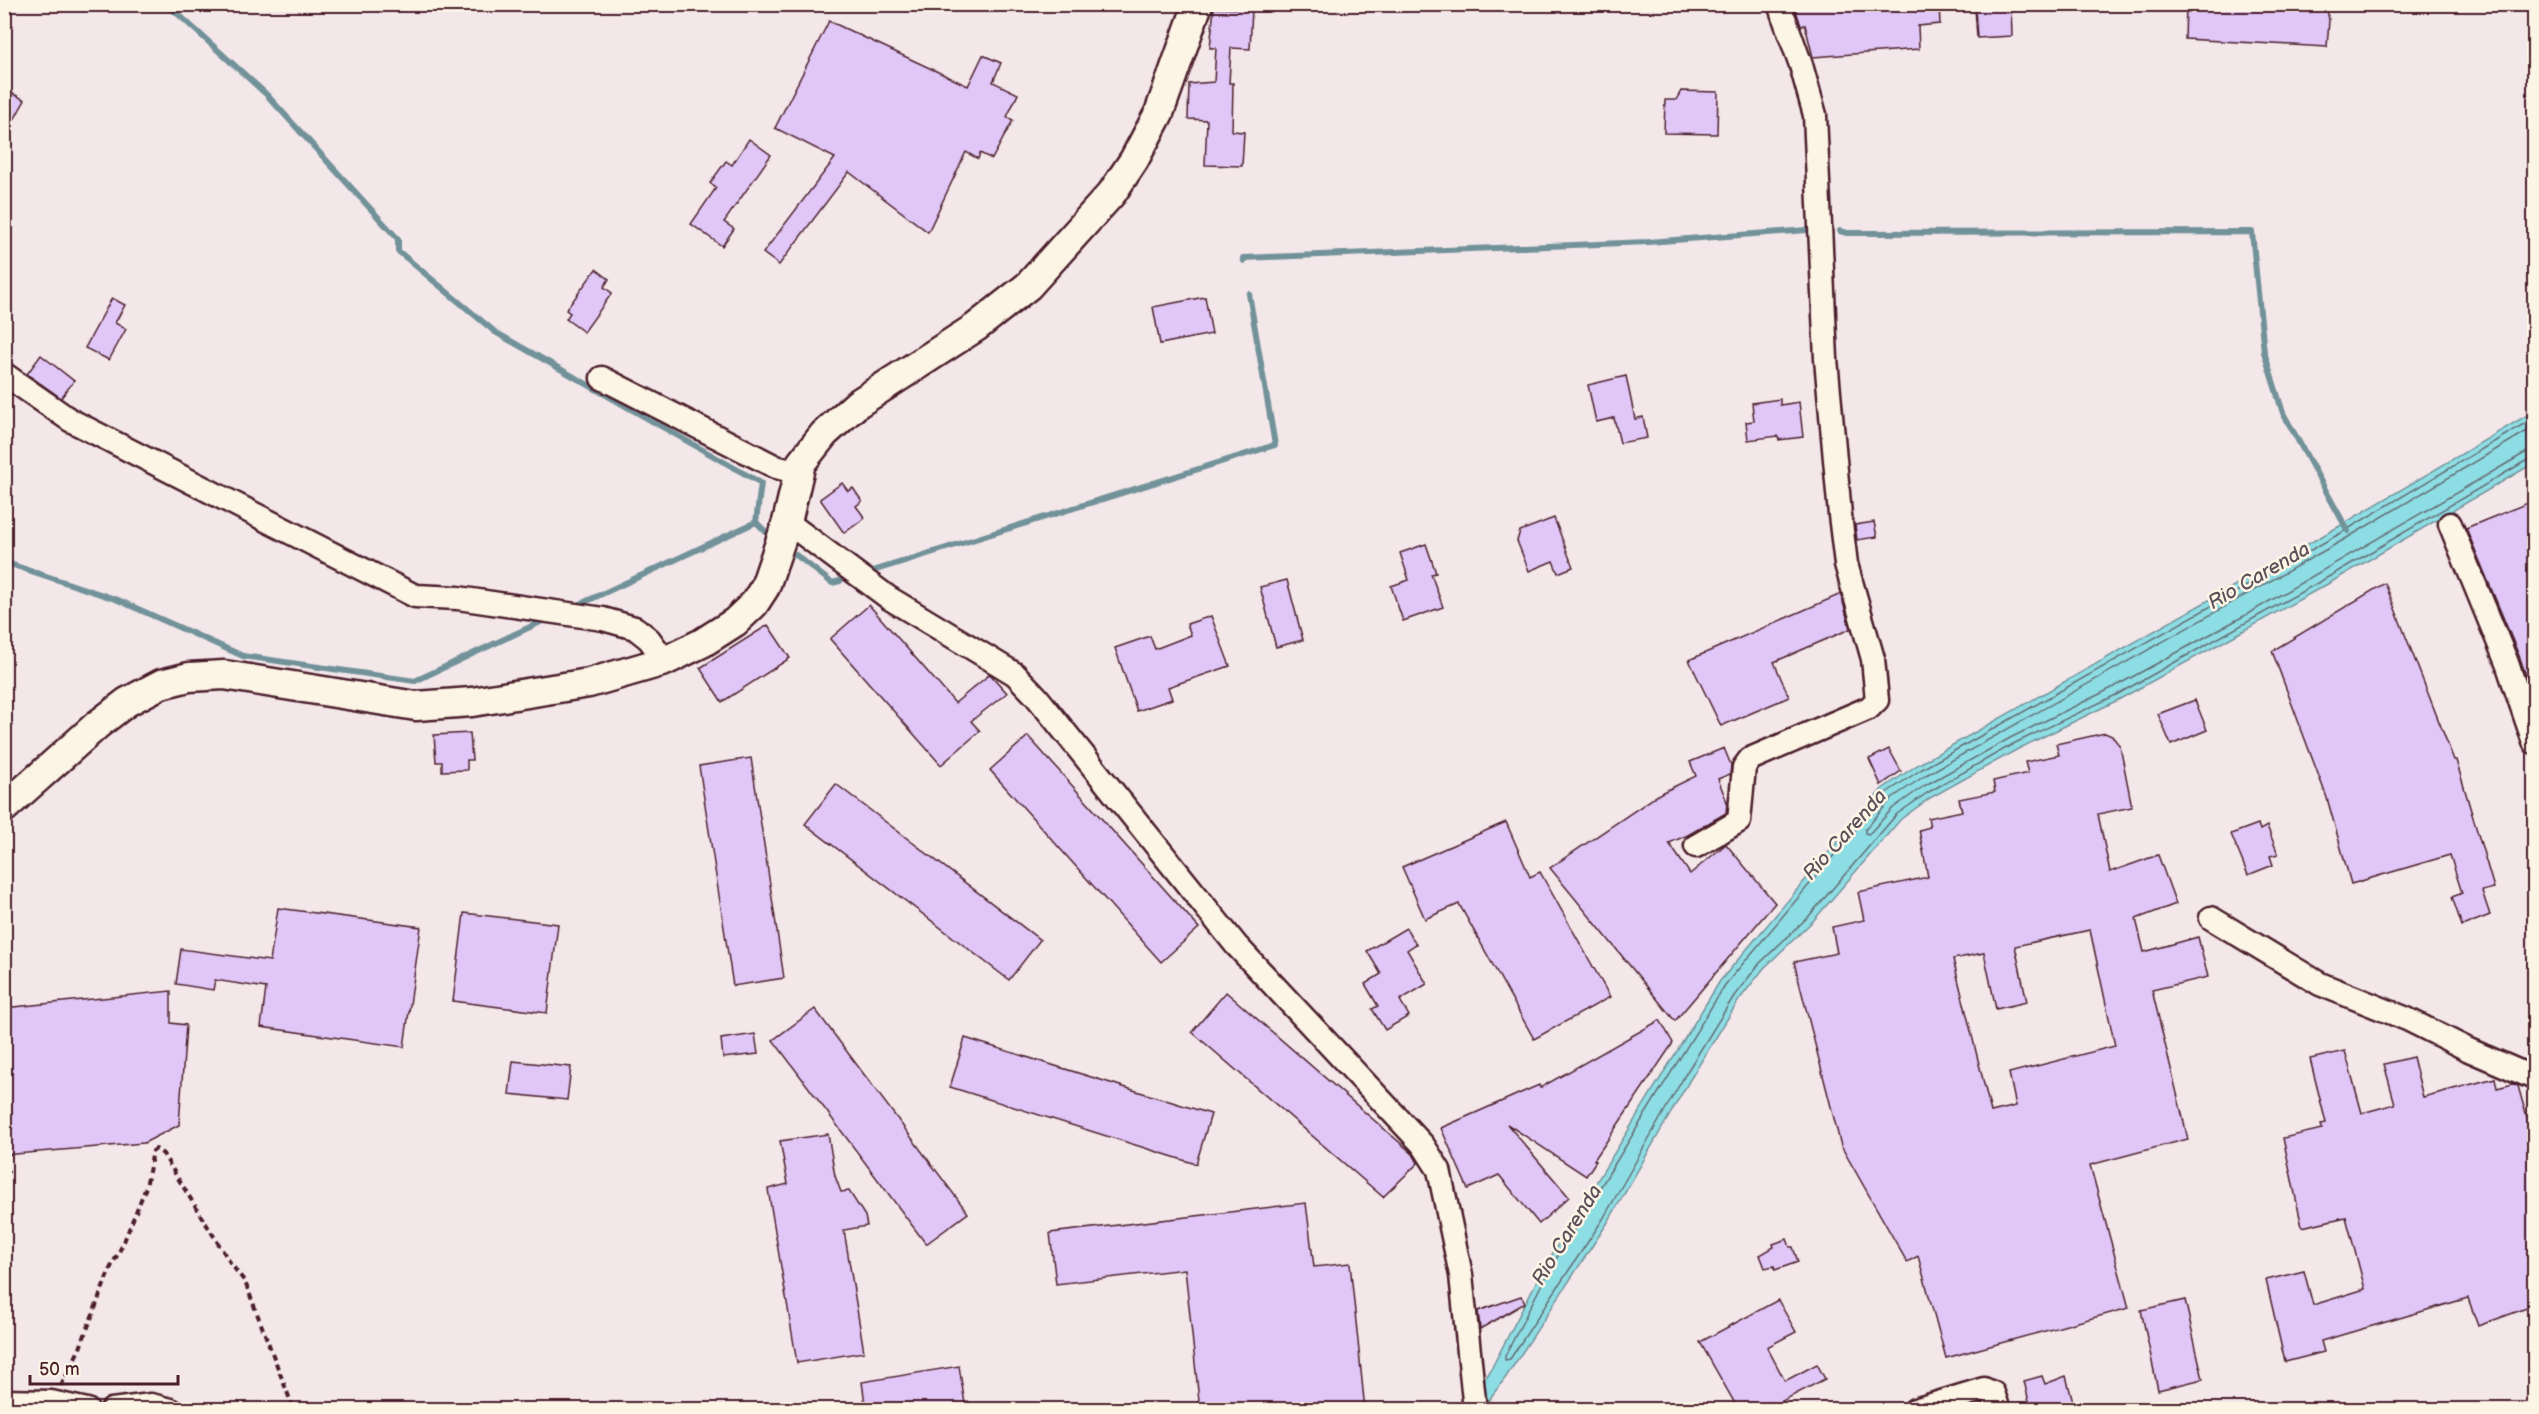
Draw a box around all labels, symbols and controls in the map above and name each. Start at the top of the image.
water label: Rio Carenda [2204,537,2314,615]
water label: Rio Carenda [1798,785,1892,885]
water label: Rio Carenda [1527,1180,1607,1290]
scale bar [30,1348,178,1386]
text: 50 m [39,1359,80,1380]

